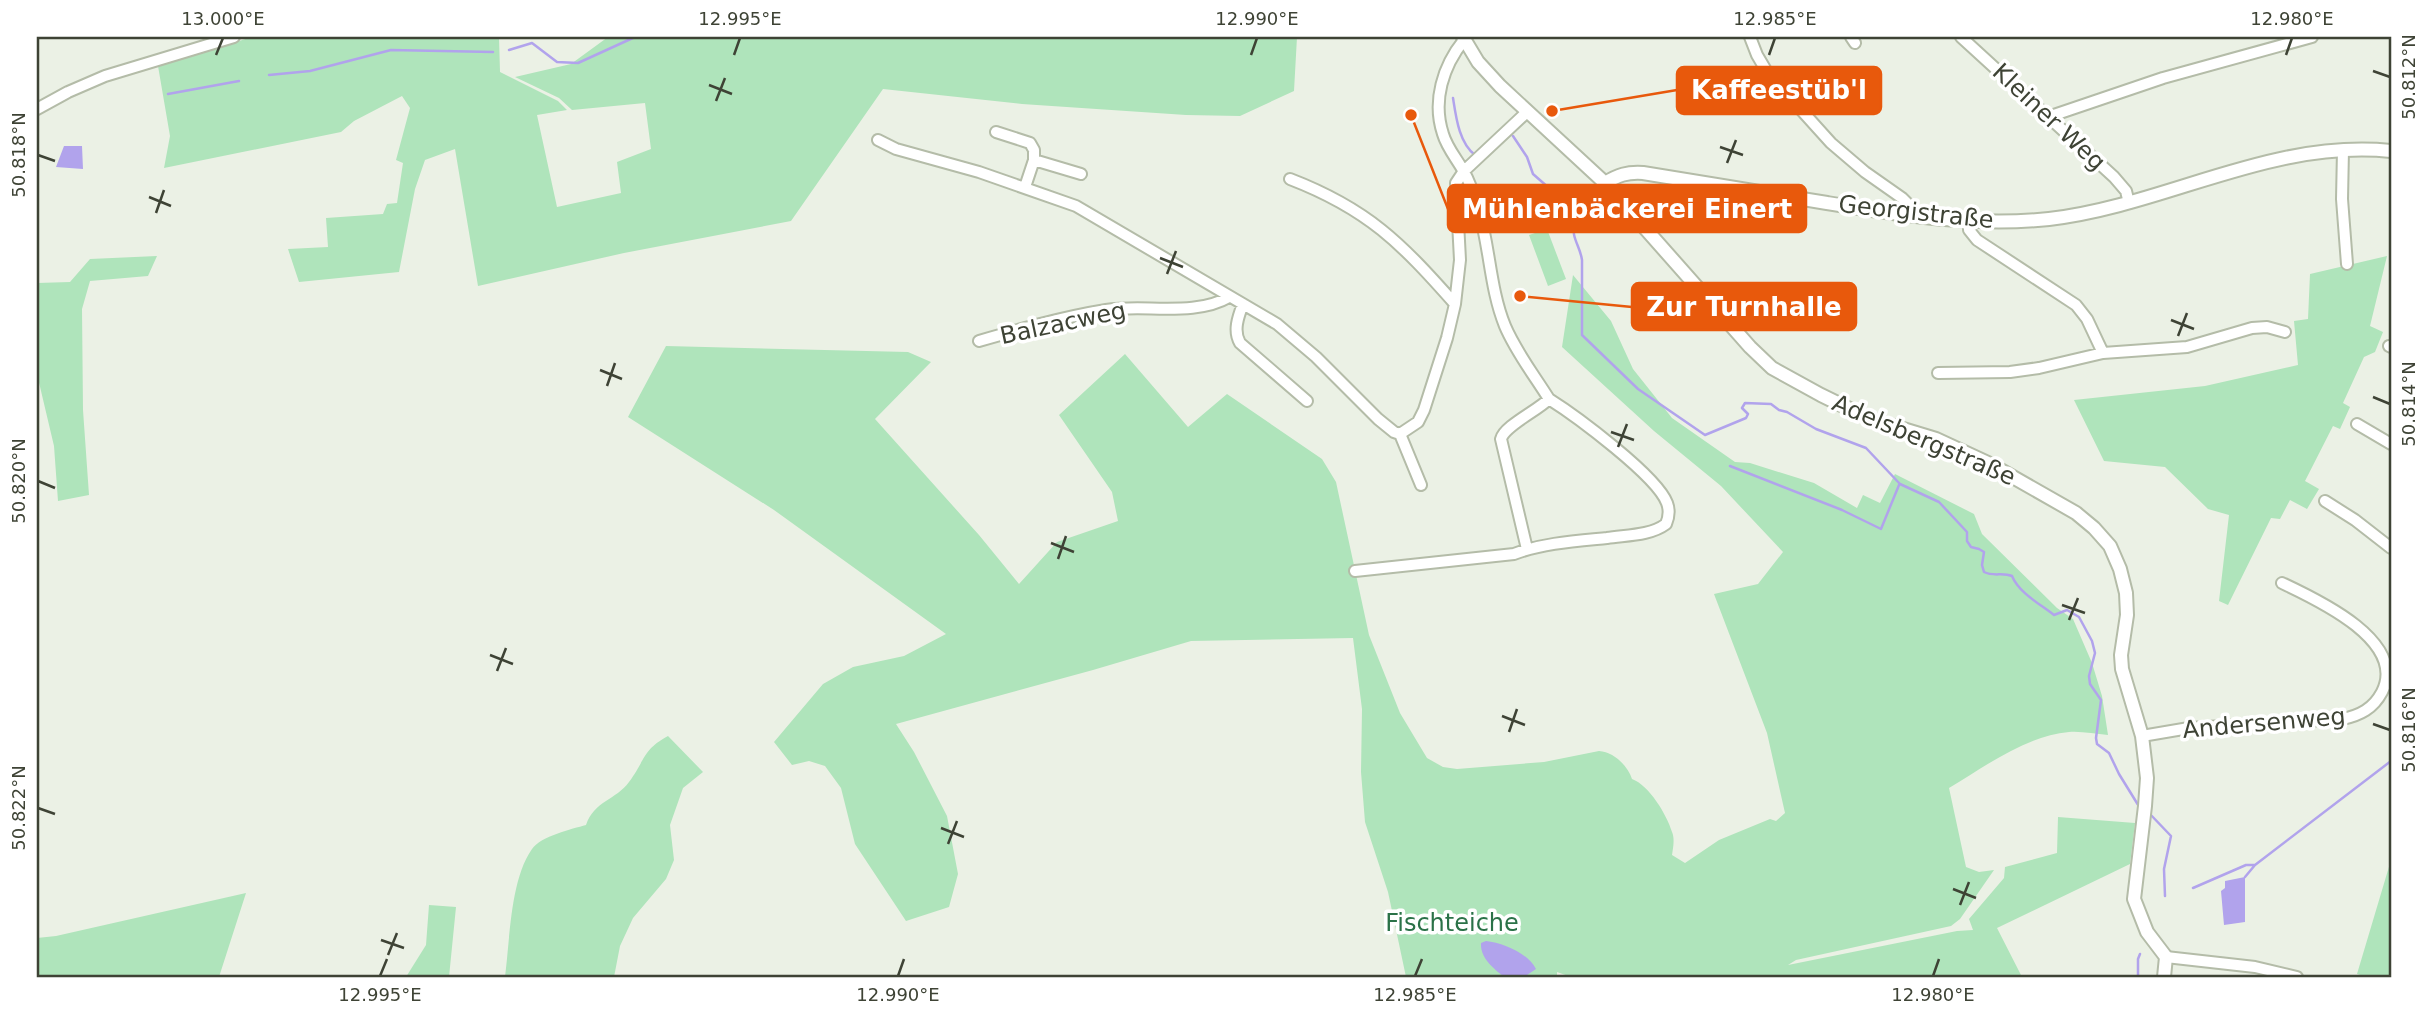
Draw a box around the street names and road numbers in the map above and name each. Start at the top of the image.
street label: Kleiner Weg [1987,58,2111,176]
street label: Georgistraße [1837,190,1995,234]
street label: Balzacweg [998,296,1128,350]
street label: Adelsbergstraße [1828,389,2020,491]
street label: Andersenweg [2181,702,2347,744]

